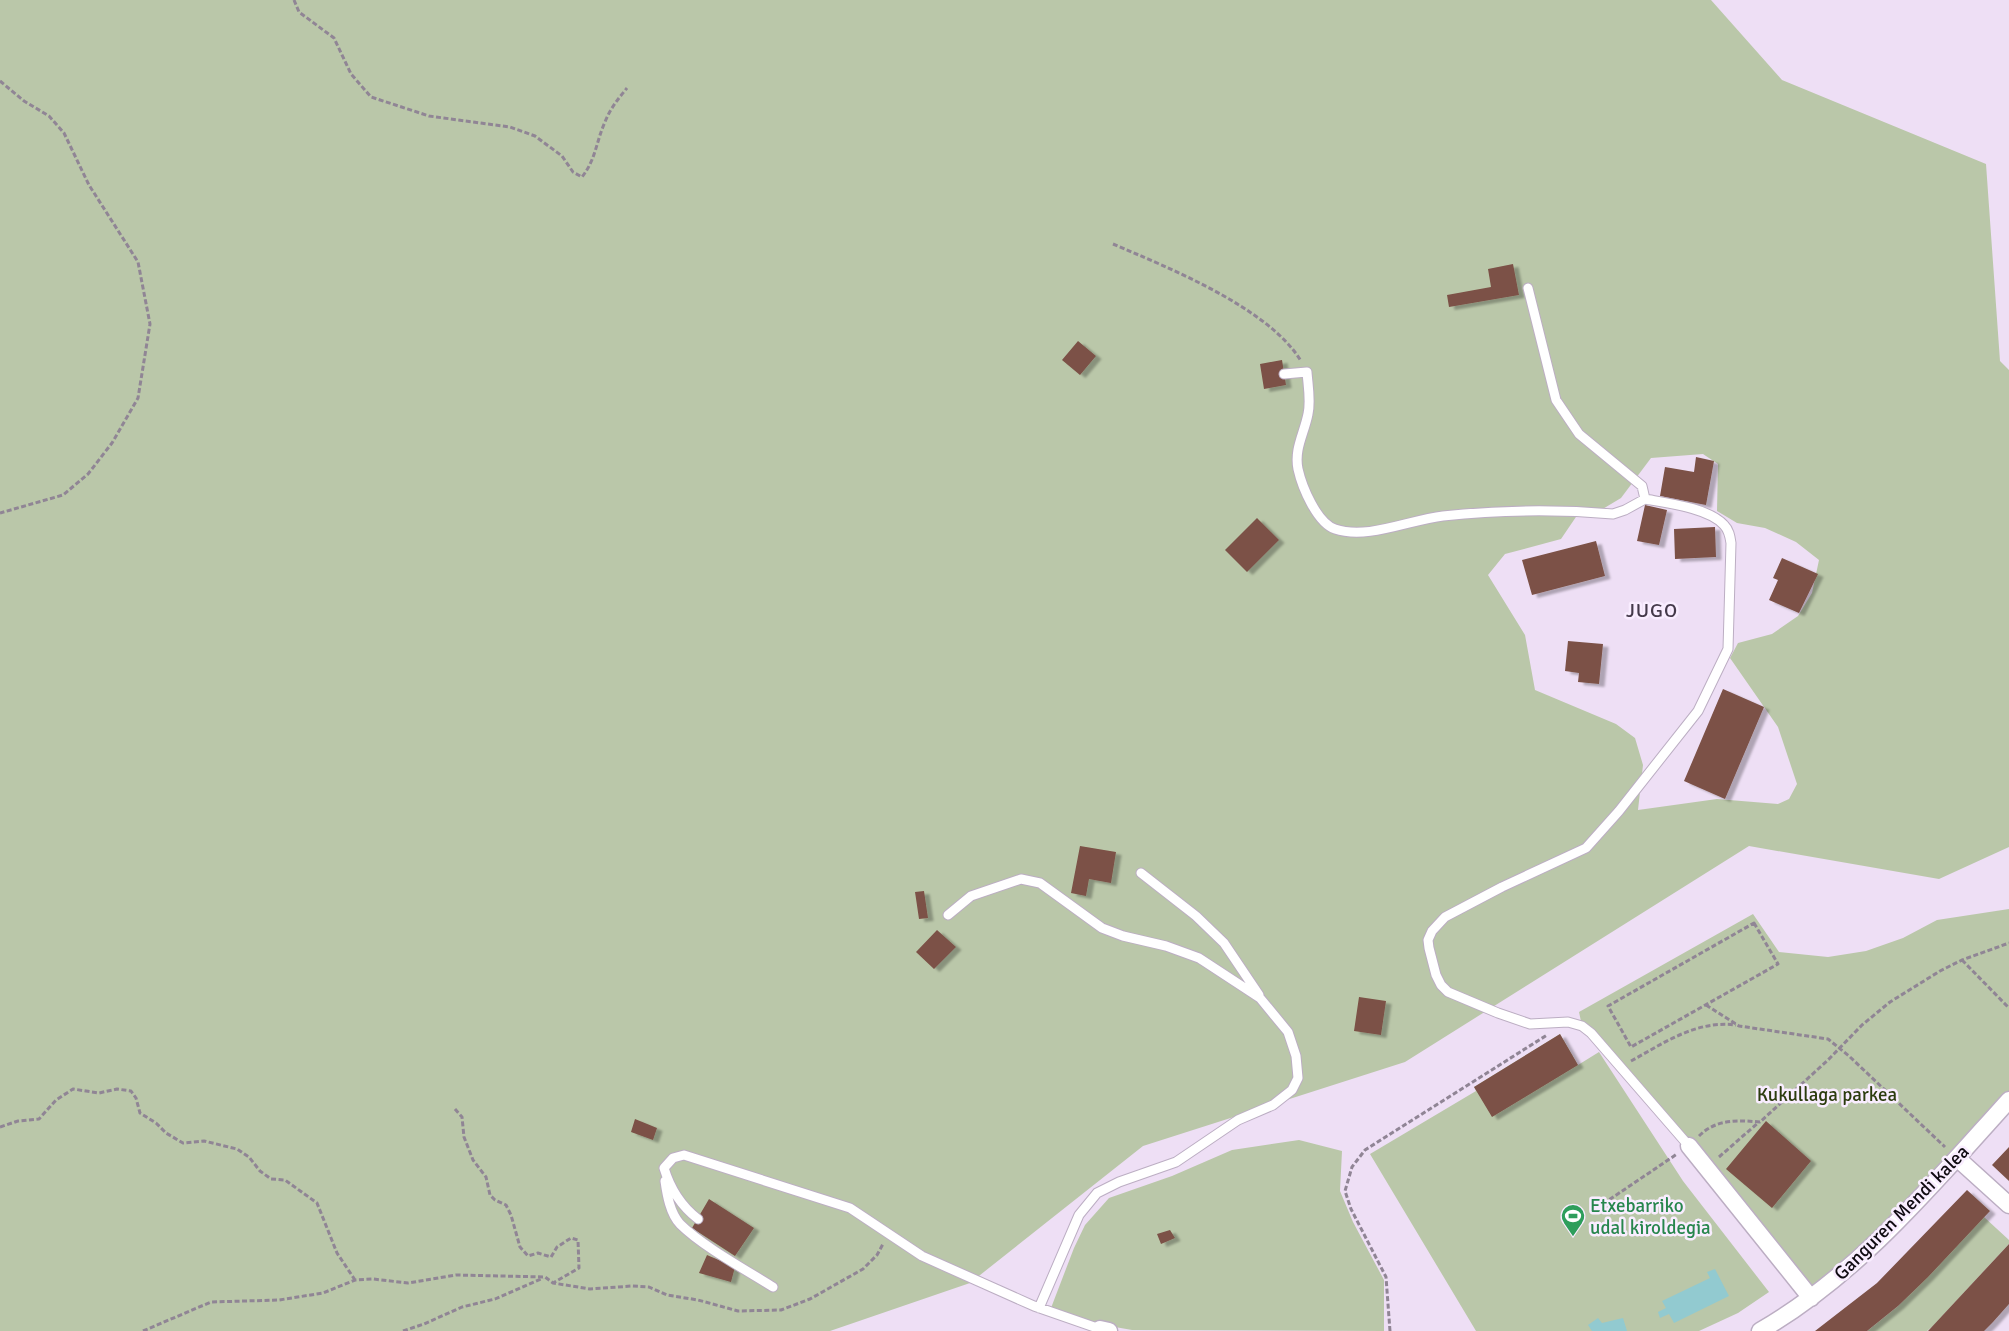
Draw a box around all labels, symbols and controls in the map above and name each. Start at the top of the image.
district label: JUGO [1626,598,1678,623]
park label: Kukullaga parkea [1757,1083,1897,1107]
street label: Ganguren Mendi kalea [1829,1140,1974,1285]
place label: Etxebarriko udal kiroldegia [1590,1194,1711,1240]
sports icon: Etxebarriko udal kiroldegia [1560,1203,1586,1237]

